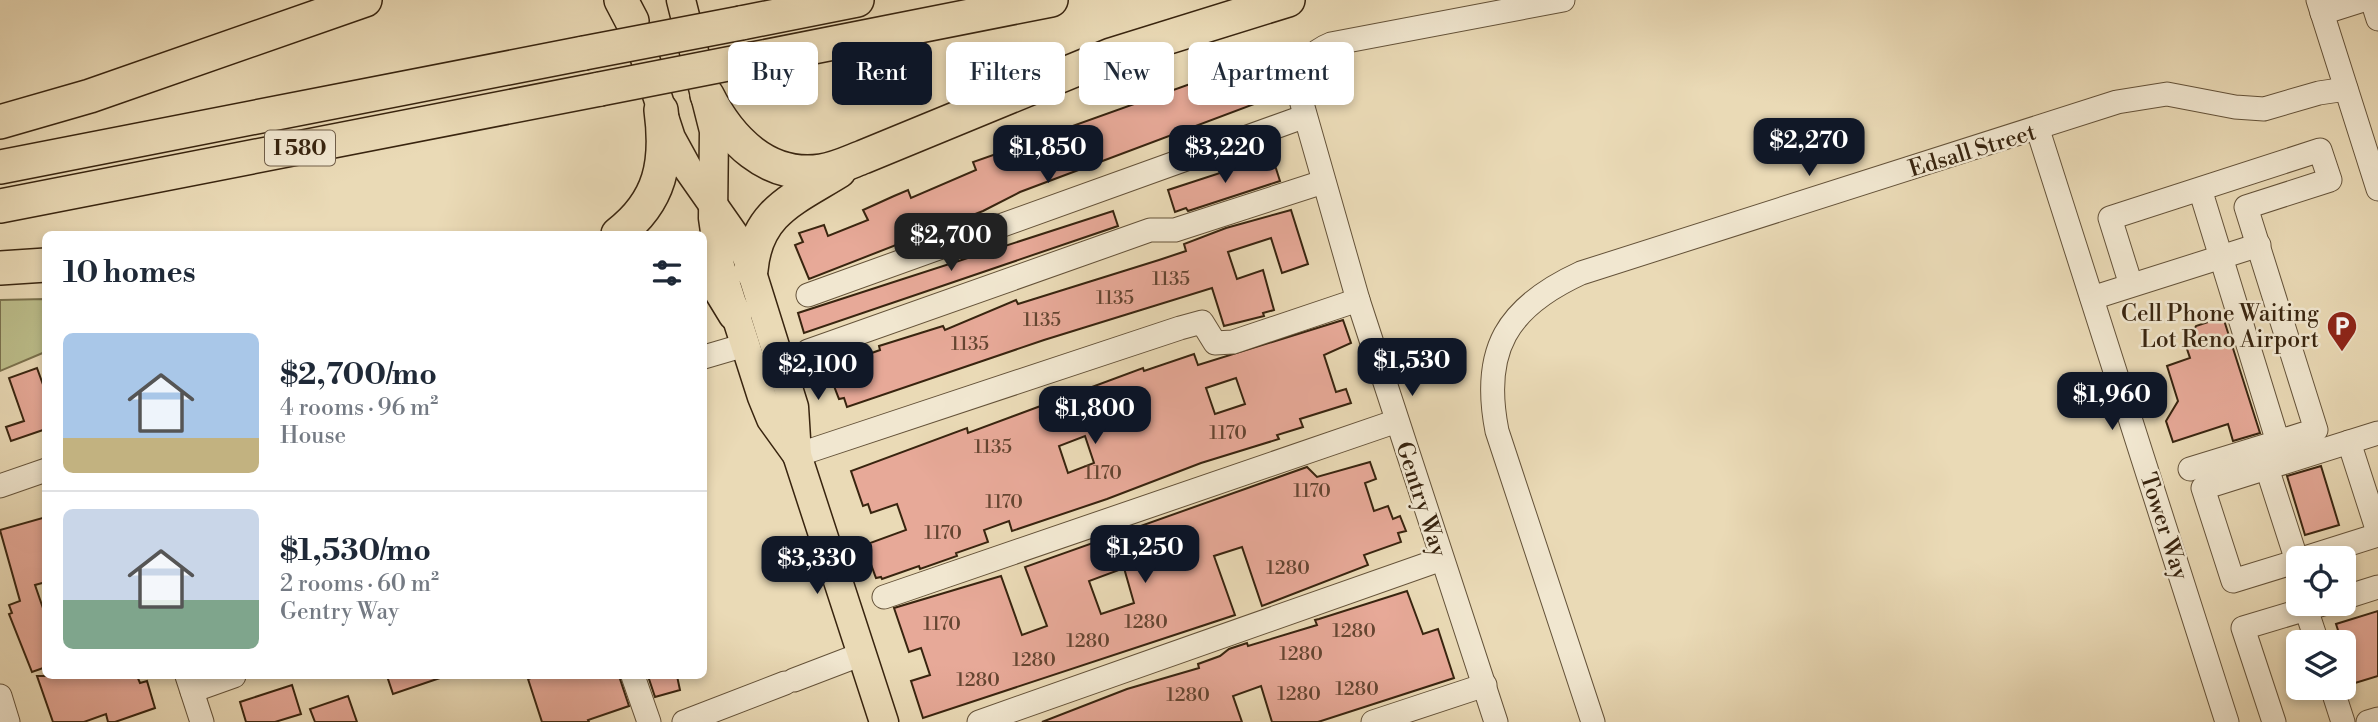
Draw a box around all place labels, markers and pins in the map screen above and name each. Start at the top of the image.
pin: $2,270 [1752,118,1866,178]
pin: $1,850 [991,125,1105,185]
pin: $3,220 [1168,125,1282,185]
pin: $2,700 [894,214,1008,273]
place label: Cell Phone Waiting Lot Reno Airport [2121,300,2319,354]
parking icon: Cell Phone Waiting Lot Reno Airport [2325,309,2359,353]
pin: $1,530 [1355,338,1469,398]
pin: $2,100 [761,342,875,402]
pin: $1,960 [2055,372,2169,432]
pin: $1,800 [1038,386,1152,446]
pin: $1,250 [1088,526,1202,585]
pin: $3,330 [760,536,874,596]

